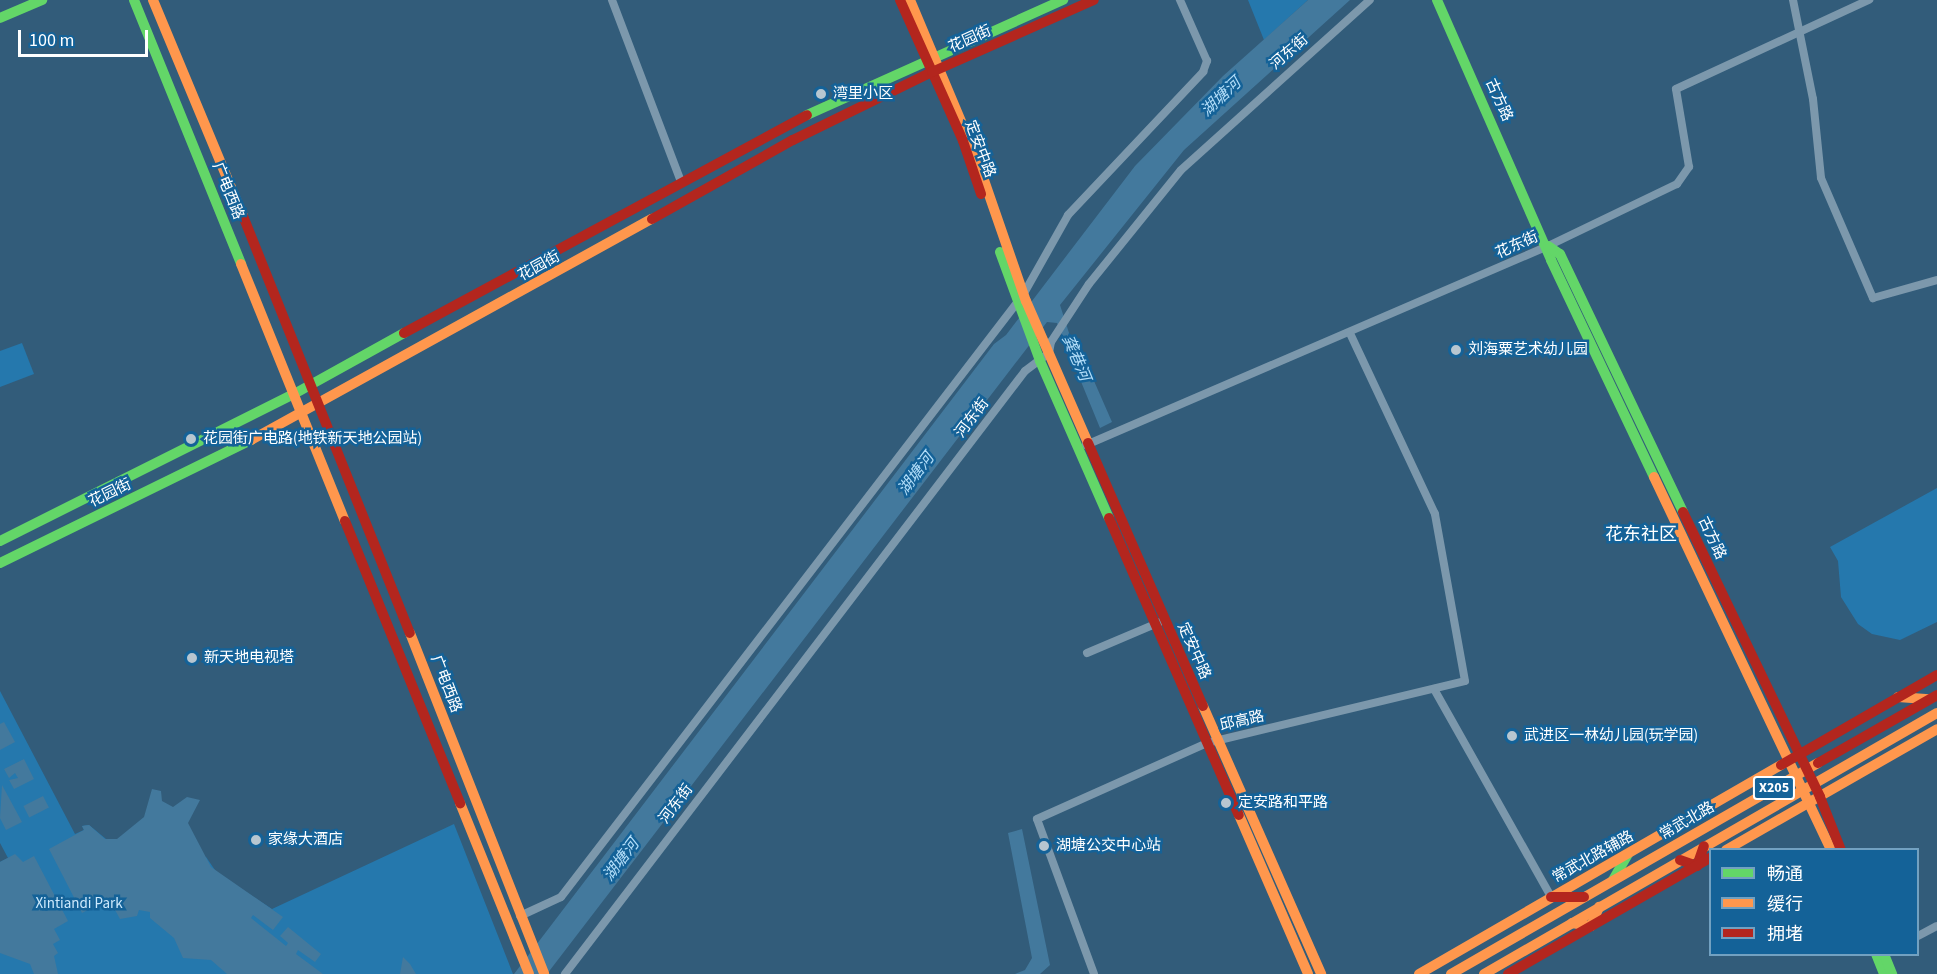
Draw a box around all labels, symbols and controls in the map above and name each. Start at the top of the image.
scale bar [21,18,152,56]
street label: 花园街 [946,22,994,56]
text: 100 m [29,28,74,53]
street label: 河东街 [1266,30,1312,74]
water label: 湖塘河 [1197,74,1245,120]
street label: 古方路 [1482,76,1516,124]
place label: 湾里小区 [833,85,893,103]
marker: 湾里小区 [814,87,828,101]
street label: 定安中路 [961,118,999,180]
street label: 广电西路 [208,160,248,222]
street label: 花东街 [1493,228,1541,262]
street label: 花园街 [515,247,563,285]
water label: 龚巷河 [1058,332,1094,384]
place label: 刘海粟艺术幼儿园 [1468,341,1588,359]
marker: 刘海粟艺术幼儿园 [1449,343,1463,357]
street label: 河东街 [951,395,993,441]
place label: 花园街广电路(地铁新天地公园站) [203,430,422,448]
marker: 花园街广电路(地铁新天地公园站) [184,432,198,446]
water label: 湖塘河 [894,449,938,499]
street label: 花园街 [86,475,134,511]
street label: 古方路 [1694,514,1730,562]
district label: 花东社区 [1605,524,1677,546]
street label: 定安中路 [1174,620,1214,682]
place label: 新天地电视塔 [204,649,294,667]
marker: 新天地电视塔 [185,651,199,665]
street label: 广电西路 [427,653,465,715]
street label: 邱高路 [1218,707,1266,735]
place label: 武进区一林幼儿园(玩学园) [1524,727,1698,745]
marker: 武进区一林幼儿园(玩学园) [1505,729,1519,743]
road number: X205 [1752,777,1796,799]
street label: 河东街 [655,781,697,827]
place label: 定安路和平路 [1238,794,1328,812]
marker: 定安路和平路 [1219,796,1233,810]
street label: 常武北路 [1657,798,1717,844]
street label: 常武北路辅路 [1549,827,1637,887]
place label: 家缘大酒店 [268,831,343,849]
marker: 家缘大酒店 [249,833,263,847]
water label: 湖塘河 [599,835,643,885]
place label: 湖塘公交中心站 [1056,837,1161,855]
marker: 湖塘公交中心站 [1037,839,1051,853]
legend [1709,848,1919,956]
text: 畅通 [1767,862,1803,887]
text: 缓行 [1767,892,1803,917]
park label: Xintiandi Park [35,895,123,913]
text: 拥堵 [1767,922,1803,947]

